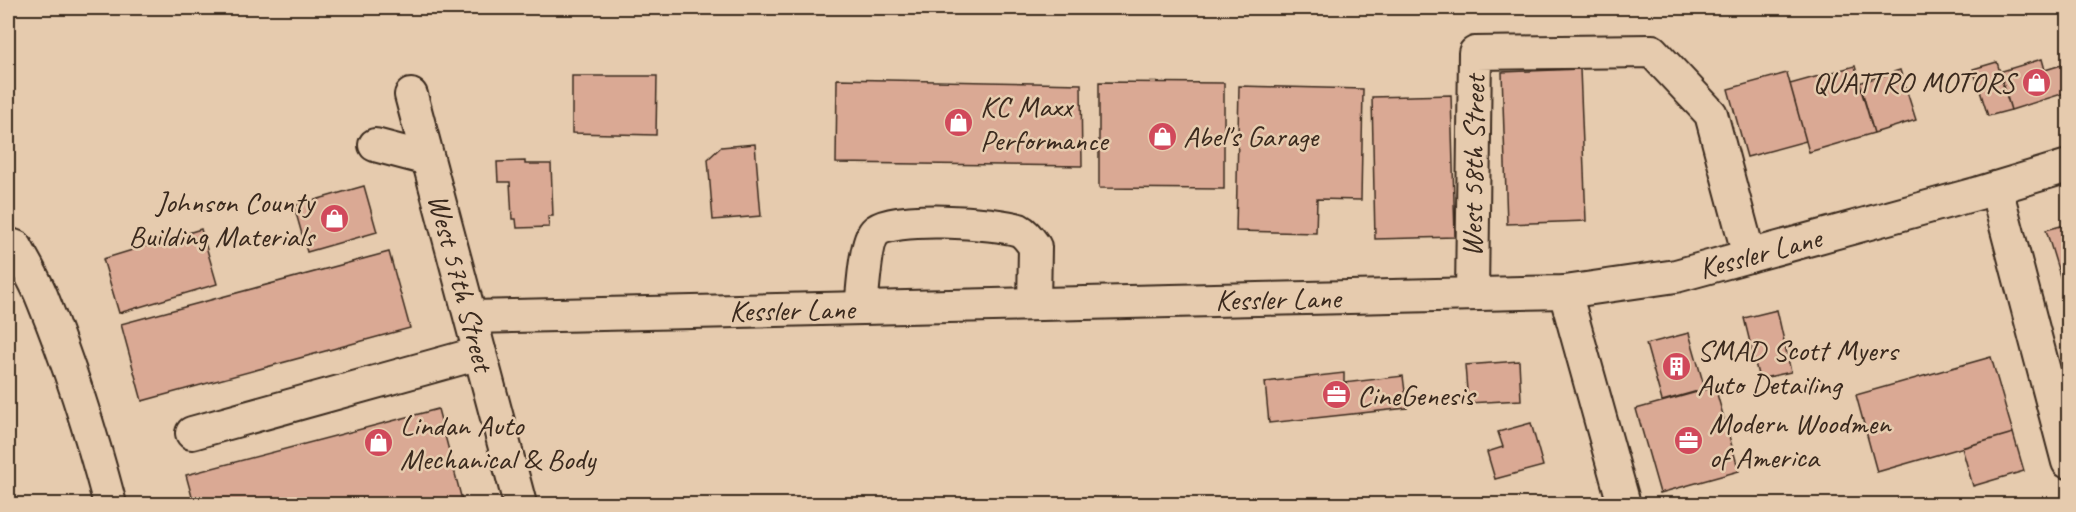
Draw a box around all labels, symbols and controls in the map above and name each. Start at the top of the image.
place label: QUATTRO MOTORS [1813,63,2018,101]
shop icon: QUATTRO MOTORS [2020,66,2052,98]
street label: West 58th Street [1452,72,1494,257]
place label: KC Maxx Performance [980,87,1110,159]
shop icon: KC Maxx Performance [943,107,975,139]
place label: Abel's Garage [1183,117,1320,155]
shop icon: Abel's Garage [1146,120,1178,152]
place label: Johnson County Building Materials [129,183,317,255]
street label: West 57th Street [419,190,504,378]
shop icon: Johnson County Building Materials [319,203,351,235]
street label: Kessler Lane [1695,218,1828,288]
street label: Kessler Lane [1215,279,1343,319]
street label: Kessler Lane [729,290,857,330]
place label: SMAD Scott Myers Auto Detailing [1697,331,1900,403]
building icon: SMAD Scott Myers Auto Detailing [1660,351,1692,383]
place label: CineGenesis [1357,376,1477,414]
office icon: CineGenesis [1320,379,1352,411]
place label: Modern Woodmen of America [1709,404,1892,476]
place label: Lindan Auto Mechanical & Body [400,406,597,478]
office icon: Modern Woodmen of America [1672,424,1704,456]
shop icon: Lindan Auto Mechanical & Body [363,426,395,458]

